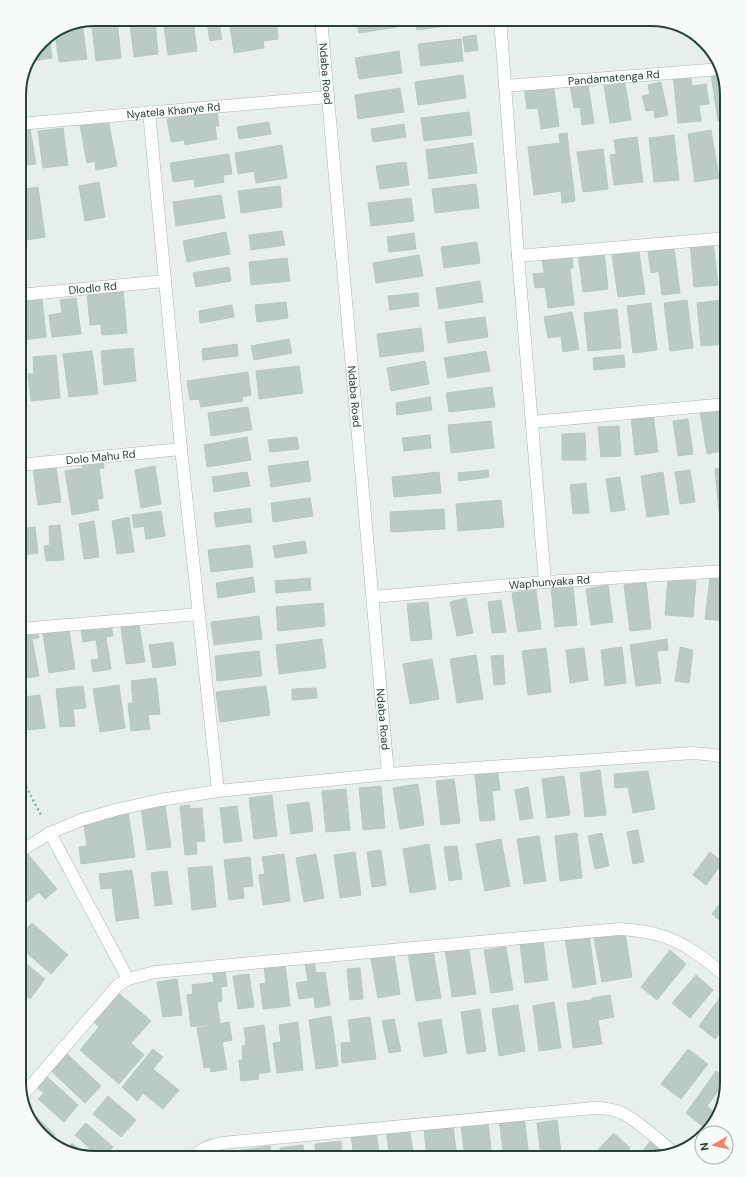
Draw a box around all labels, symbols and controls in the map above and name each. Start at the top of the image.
street label: Ndaba Road [316,42,336,105]
street label: Pandamatenga Rd [567,67,660,88]
street label: Nyatela Khanye Rd [126,99,221,122]
street label: Dlodlo Rd [68,279,118,297]
street label: Ndaba Road [345,365,364,428]
street label: Dolo Mahu Rd [65,447,136,467]
street label: Waphunyaka Rd [508,572,590,592]
street label: Ndaba Road [373,688,393,751]
north arrow [694,1125,734,1165]
text: N [697,1142,712,1152]

